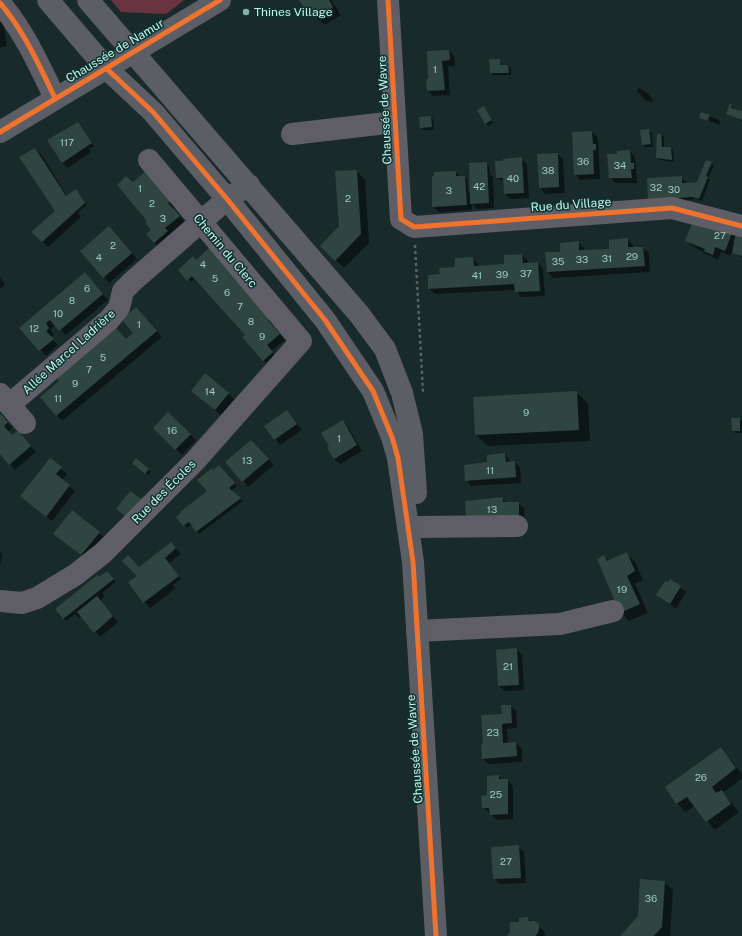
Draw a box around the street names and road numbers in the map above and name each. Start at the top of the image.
street label: Chaussée de Namur [63,16,167,86]
street label: Chaussée de Wavre [375,55,395,165]
street label: Rue du Village [530,195,612,215]
street label: Chemin du Clerc [190,211,260,291]
street label: Allée Marcel Ladrière [20,307,118,397]
street label: Rue des Écoles [129,457,199,527]
street label: Chaussée de Wavre [404,694,426,804]

